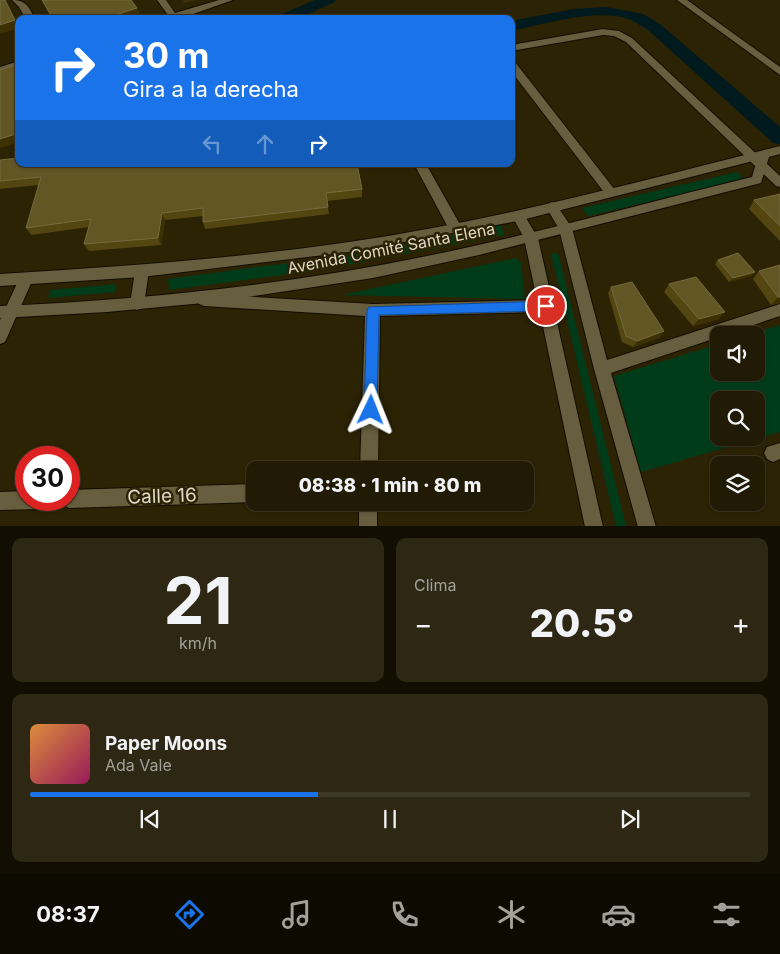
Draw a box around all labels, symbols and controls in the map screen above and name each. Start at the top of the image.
text: 30 m [123,34,209,76]
icon: right [40,35,105,100]
text: Gira a la derecha [123,76,299,102]
icon: left [198,130,226,158]
icon: ahead [251,130,279,158]
icon: right [304,130,332,158]
street label: Avenida Comité Santa Elena [285,218,497,278]
pin [525,285,567,327]
icon: arrive [532,292,560,320]
map controls [710,326,765,511]
button: sound [710,326,765,381]
position arrow [344,383,396,435]
button: search [710,391,765,446]
speed limit sign: 30 [15,446,80,511]
button: layers [710,456,765,511]
text: 08:38 · 1 min · 80 m [299,474,481,497]
street label: Calle 16 [127,483,197,509]
text: 21 [164,561,232,640]
text: Clima [414,575,456,595]
text: 20.5° [530,600,634,646]
text: − [414,607,433,641]
text: + [731,607,750,641]
text: km/h [179,633,217,653]
text: Paper Moons [105,732,227,755]
text: Ada Vale [105,755,172,775]
icon: previous [136,805,164,833]
icon: pause [376,805,404,833]
icon: next [616,805,644,833]
icon: directions [172,897,207,932]
icon: music [279,897,314,932]
icon: phone [387,897,422,932]
icon: climate [494,897,529,932]
icon: car [601,897,636,932]
icon: filters [709,897,744,932]
text: 08:37 [36,901,100,927]

